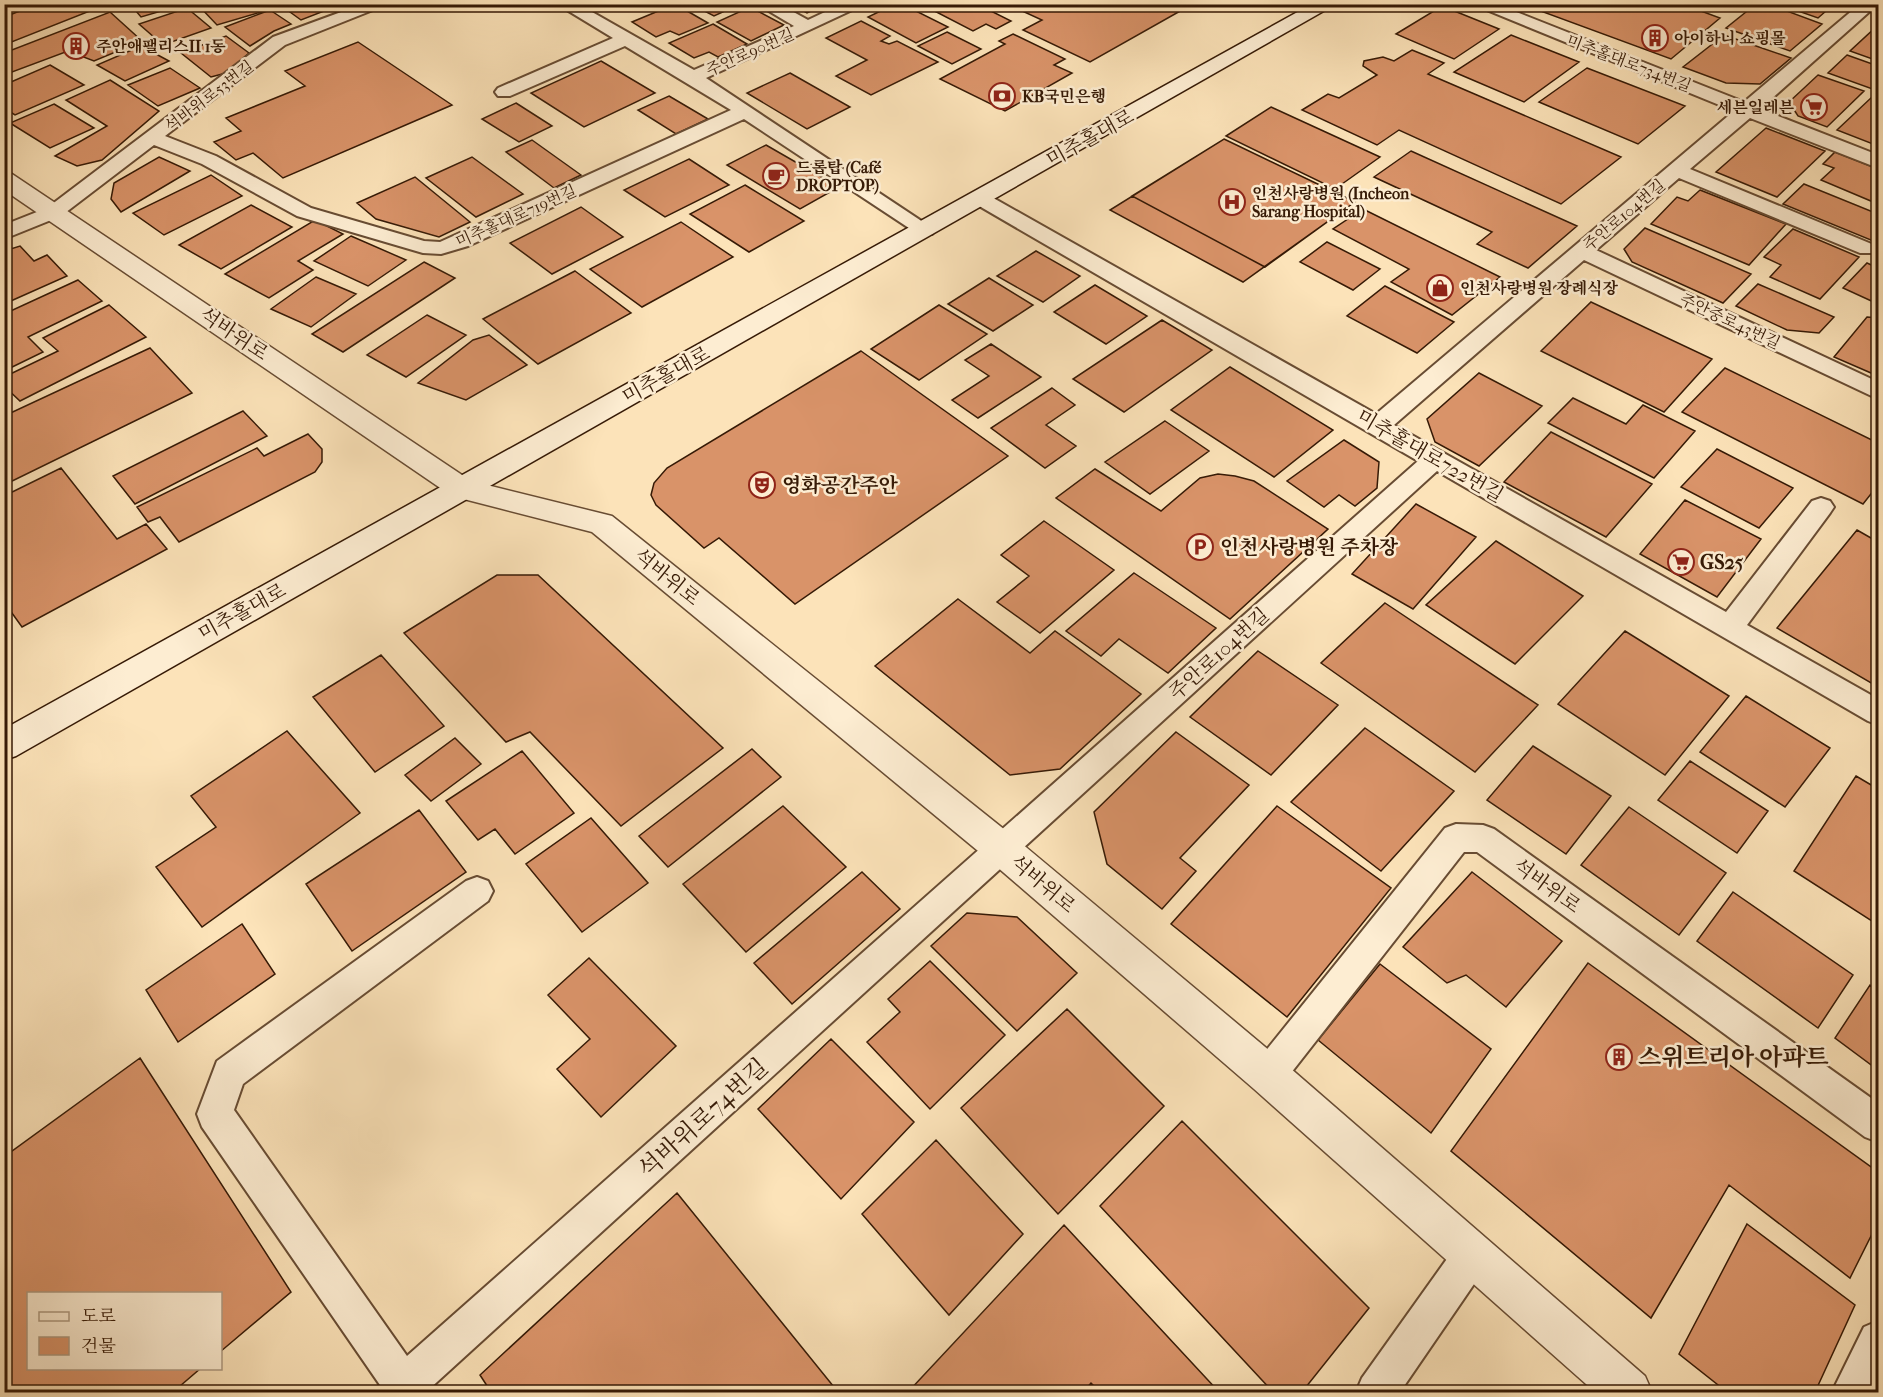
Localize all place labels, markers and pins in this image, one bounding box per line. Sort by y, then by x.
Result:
building icon: 아이하니 쇼핑몰 [1640,23,1670,53]
place label: 아이하니 쇼핑몰 [1674,29,1786,48]
building icon: 주안애팰리스II 1동 [61,31,91,61]
place label: 주안애팰리스II 1동 [96,37,226,56]
bank icon: KB국민은행 [987,81,1017,111]
place label: KB국민은행 [1022,87,1106,106]
supermarket icon: 세븐일레븐 [1799,92,1829,122]
place label: 세븐일레븐 [1717,98,1795,117]
place label: 드롭탑 (Café DROPTOP) [796,158,881,195]
cafe icon: 드롭탑 (Café DROPTOP) [761,161,791,191]
place label: 인천사랑병원 (Incheon Sarang Hospital) [1252,184,1410,222]
hospital icon: 인천사랑병원 (Incheon Sarang Hospital) [1217,187,1247,217]
shop icon: 인천사랑병원 장례식장 [1425,273,1455,303]
place label: 인천사랑병원 장례식장 [1460,279,1619,298]
theatre icon: 영화공간주안 [747,470,777,500]
place label: 영화공간주안 [782,474,899,497]
parking icon: 인천사랑병원 주차장 [1185,532,1215,562]
place label: 인천사랑병원 주차장 [1220,536,1399,559]
supermarket icon: GS25 [1666,547,1696,577]
place label: GS25 [1700,551,1744,574]
building icon: 스위트리아 아파트 [1604,1042,1634,1072]
place label: 스위트리아 아파트 [1638,1043,1829,1071]

